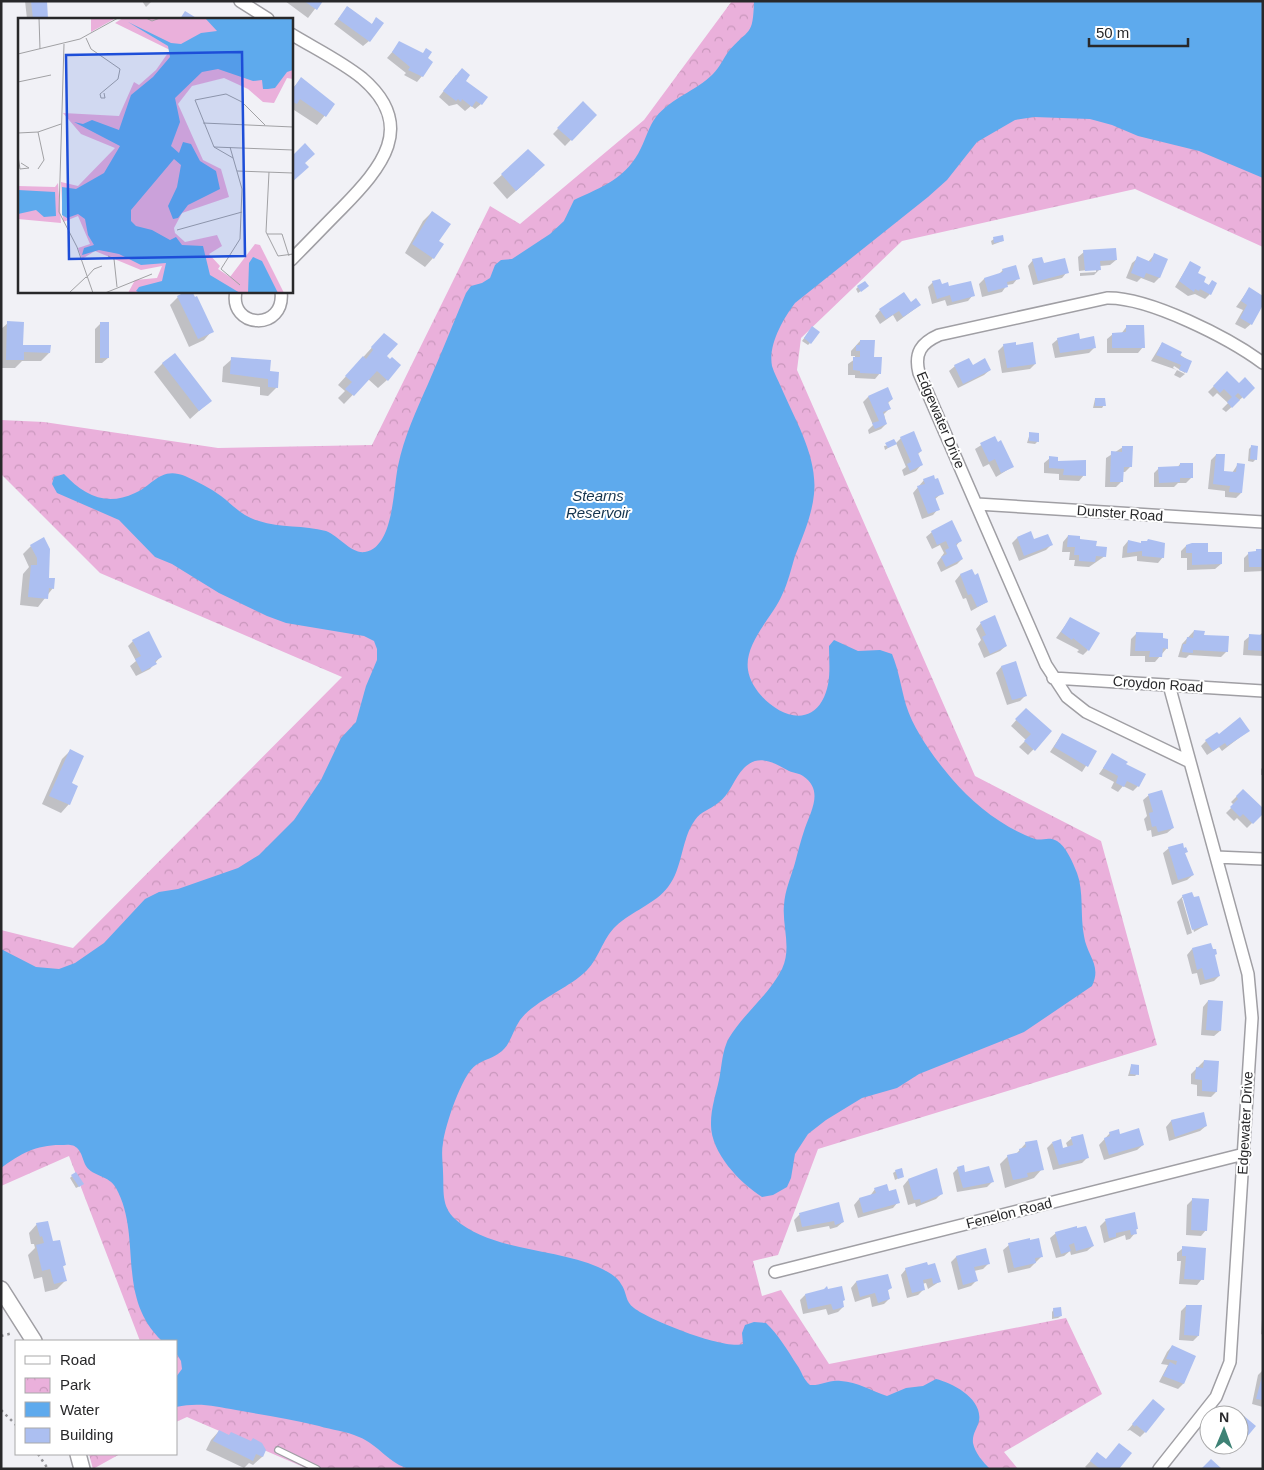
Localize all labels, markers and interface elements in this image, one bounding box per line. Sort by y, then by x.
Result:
scale bar [1089,15,1188,47]
inset map [18,18,292,292]
text: 50 m [1096,24,1129,41]
street label: Edgewater Drive [913,369,969,471]
water label: Stearns Reservoir [566,487,631,521]
street label: Dunster Road [1076,502,1164,524]
street label: Croydon Road [1112,673,1204,695]
street label: Edgewater Drive [1234,1071,1256,1175]
street label: Fenelon Road [964,1195,1054,1231]
legend [15,1340,178,1455]
text: Road [60,1351,96,1368]
text: Park [60,1376,91,1393]
text: Water [60,1401,99,1418]
north arrow [1199,1405,1249,1455]
text: N [1219,1409,1229,1425]
text: Building [60,1426,113,1443]

